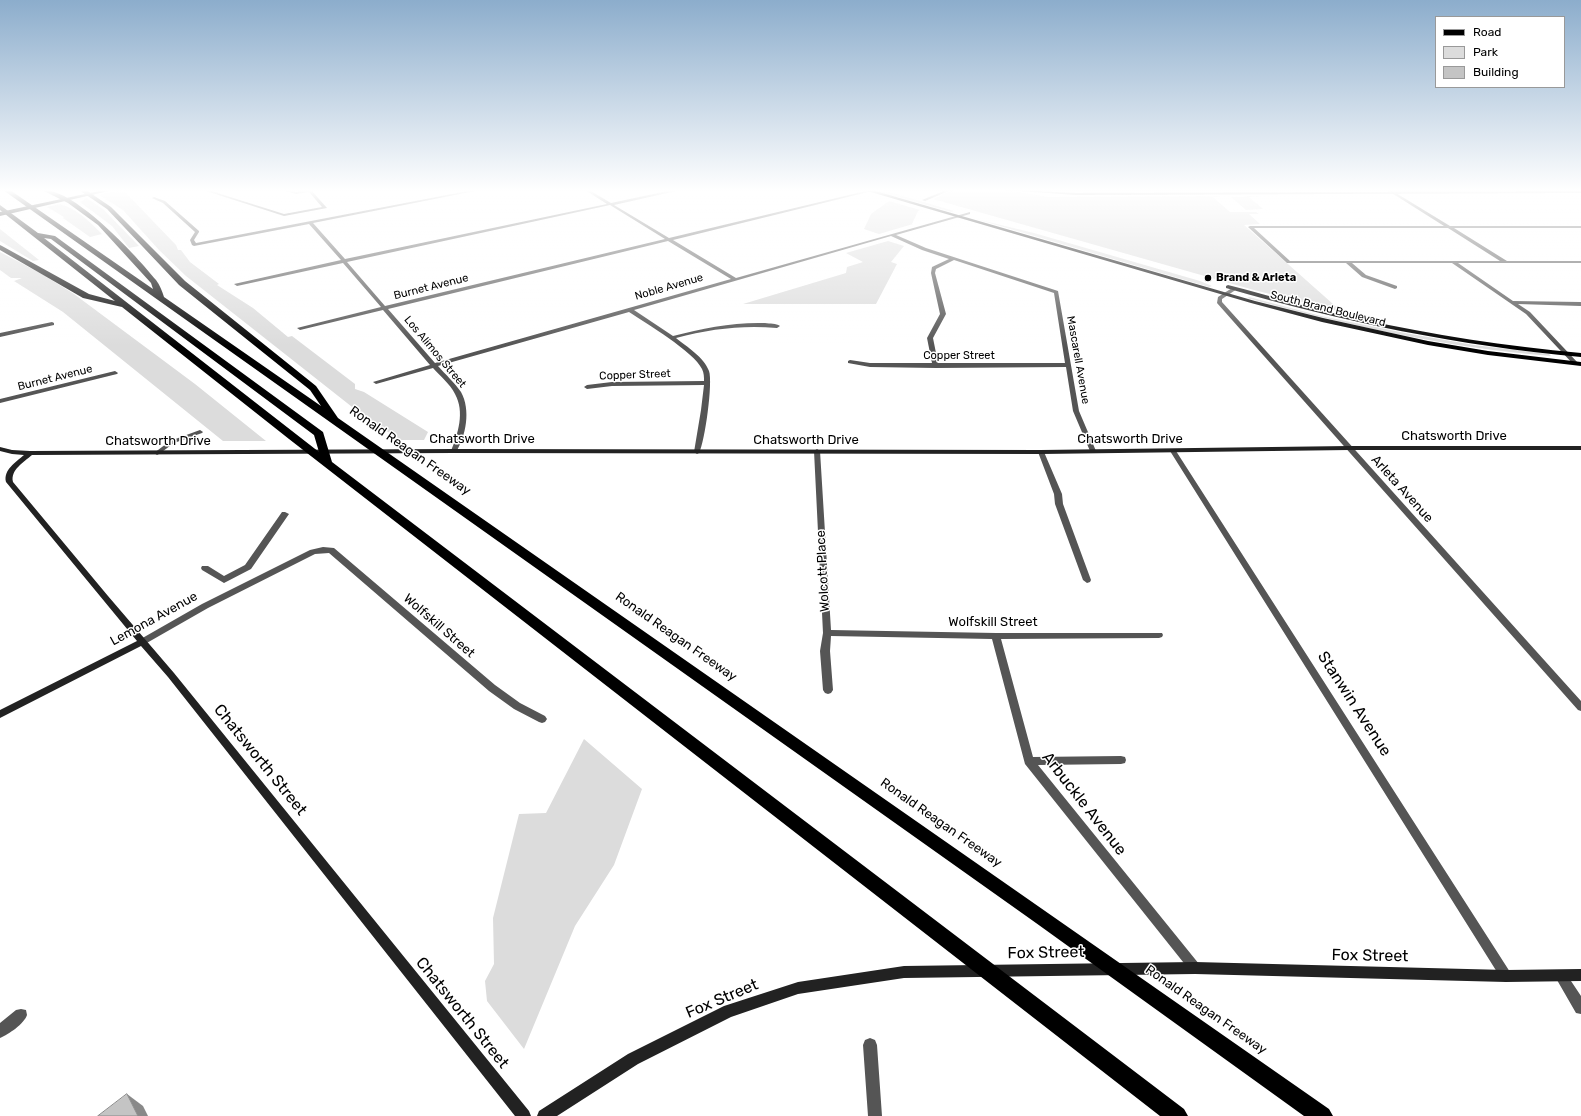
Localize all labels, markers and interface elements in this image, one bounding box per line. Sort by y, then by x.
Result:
legend [1435,16,1565,88]
text: Road [1473,25,1501,39]
text: Park [1473,45,1498,59]
text: Building [1473,65,1519,79]
street label: Burnet Avenue [392,271,470,303]
street label: Noble Avenue [633,271,705,303]
place label: Brand & Arleta [1216,271,1296,285]
marker: Brand & Arleta [1203,273,1213,283]
street label: South Brand Boulevard [1269,288,1387,330]
street label: Los Alimos Street [401,313,469,391]
street label: Mascarell Avenue [1064,315,1092,405]
street label: Copper Street [923,349,995,363]
street label: Burnet Avenue [16,362,94,394]
street label: Copper Street [599,367,671,383]
street label: Ronald Reagan Freeway [346,403,474,499]
street label: Chatsworth Drive [1401,428,1507,444]
street label: Chatsworth Drive [429,431,535,447]
street label: Chatsworth Drive [1077,431,1183,447]
street label: Chatsworth Drive [753,432,859,448]
street label: Chatsworth Drive [105,433,211,449]
street label: Arleta Avenue [1368,452,1436,526]
street label: Wolcott Place [813,530,833,612]
street label: Lemona Avenue [108,589,200,649]
street label: Ronald Reagan Freeway [612,589,740,685]
street label: Wolfskill Street [400,591,478,661]
street label: Wolfskill Street [948,614,1038,630]
street label: Stanwin Avenue [1313,648,1395,760]
street label: Chatsworth Street [209,701,311,819]
street label: Arbuckle Avenue [1038,749,1130,859]
street label: Ronald Reagan Freeway [877,775,1005,871]
street label: Fox Street [1007,943,1085,963]
street label: Fox Street [1331,946,1409,966]
street label: Chatsworth Street [411,954,513,1072]
street label: Ronald Reagan Freeway [1142,962,1270,1058]
street label: Fox Street [683,975,761,1023]

